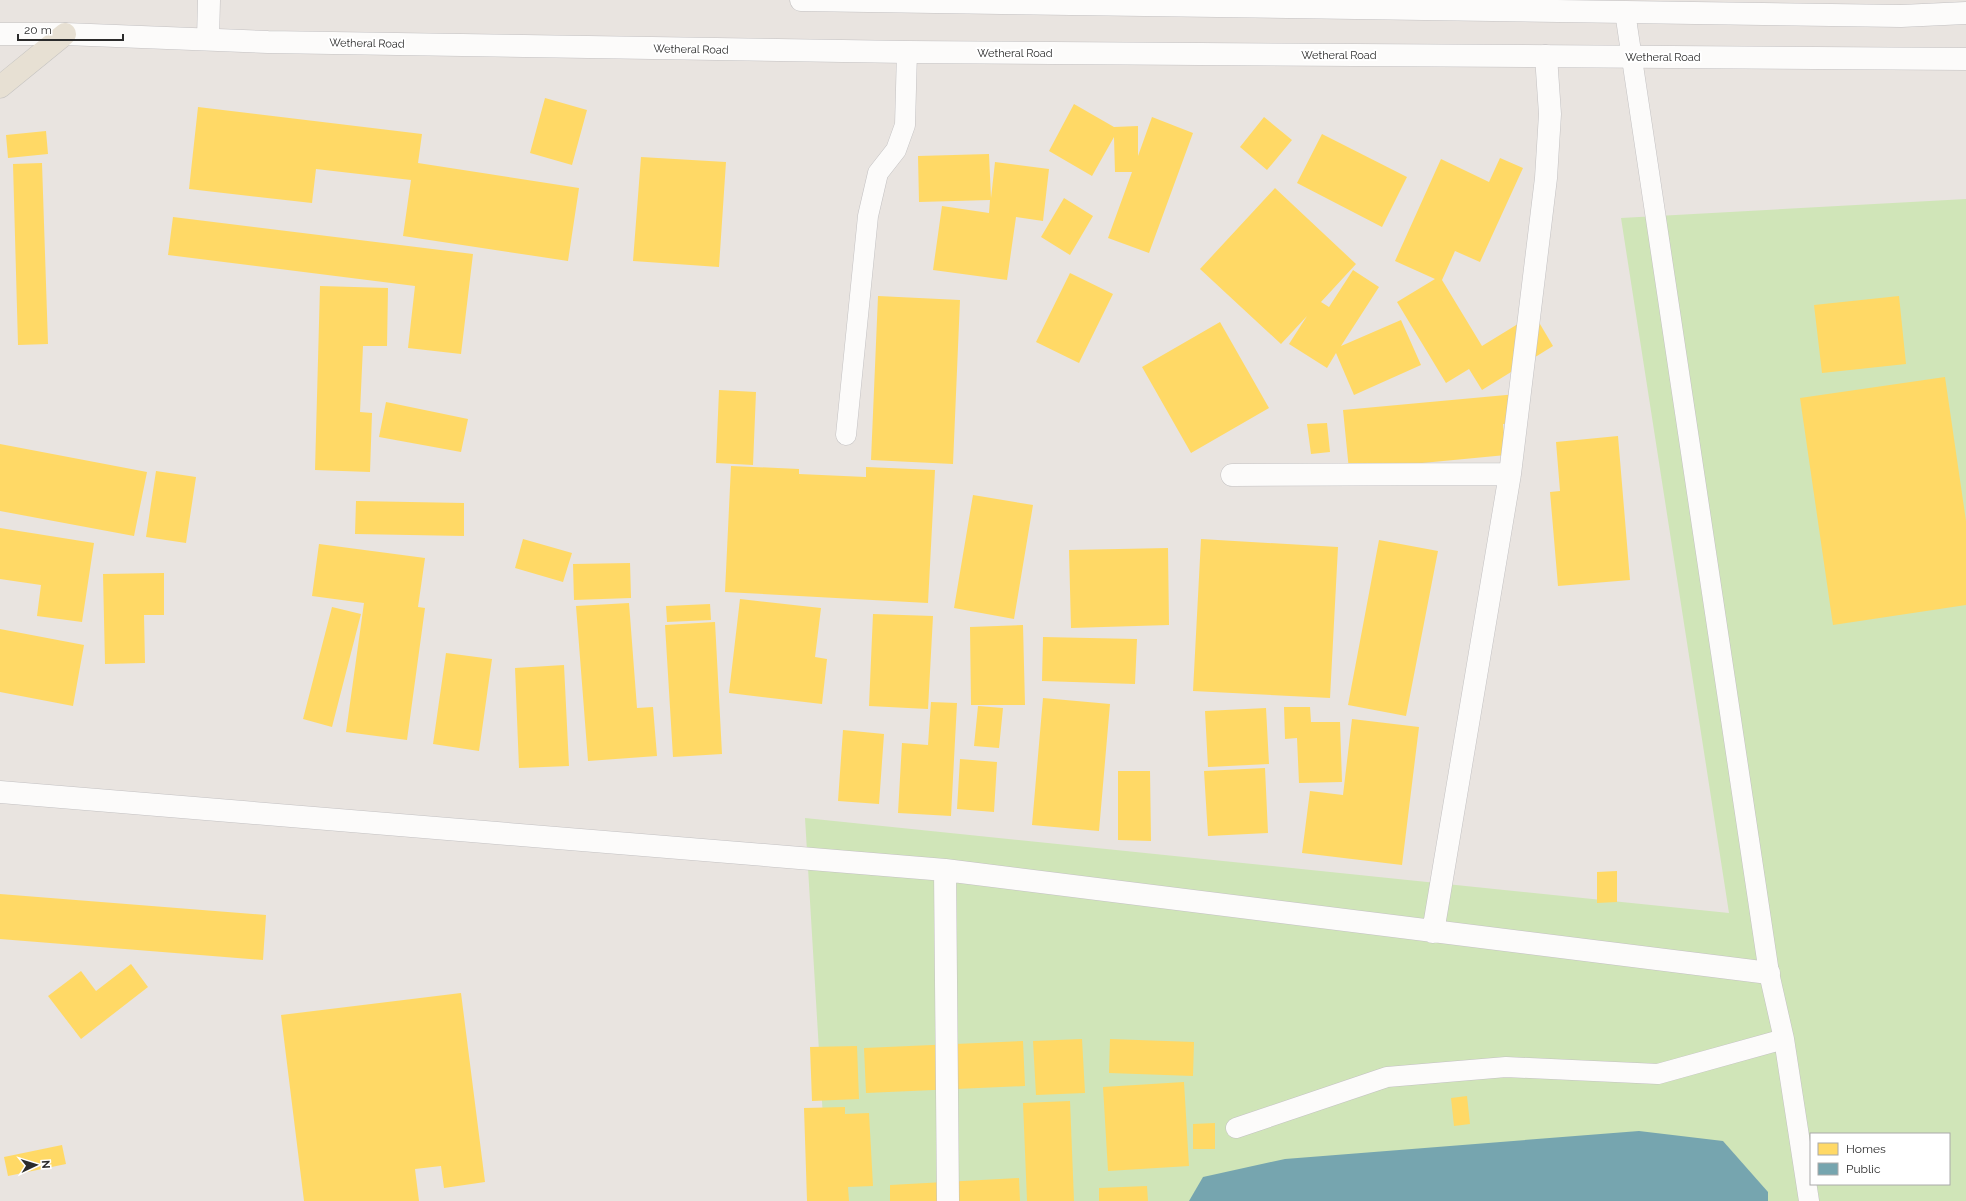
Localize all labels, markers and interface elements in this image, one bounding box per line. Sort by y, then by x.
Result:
scale bar [18,16,123,42]
text: 20 m [24,23,52,37]
street label: Wetheral Road [329,36,405,51]
street label: Wetheral Road [653,42,729,57]
street label: Wetheral Road [977,47,1053,60]
street label: Wetheral Road [1301,49,1377,62]
street label: Wetheral Road [1625,51,1701,64]
legend [1810,1133,1950,1185]
text: Homes [1846,1142,1886,1156]
north arrow [16,1145,56,1185]
text: N [39,1160,52,1169]
text: Public [1846,1162,1881,1176]

